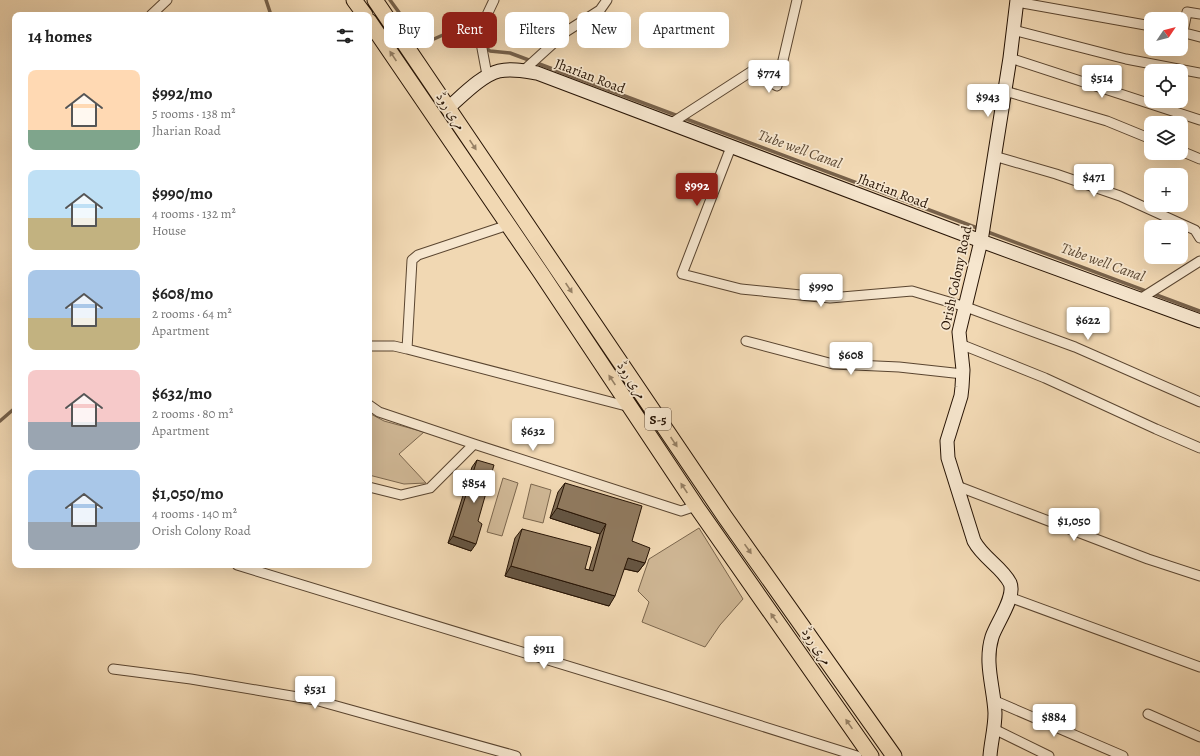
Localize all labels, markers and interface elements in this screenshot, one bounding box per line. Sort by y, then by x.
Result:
chip: Buy [384,12,434,48]
chip: Rent [442,12,497,48]
chip: Filters [505,12,569,48]
chip: New [577,12,631,48]
chip: Apartment [639,12,729,48]
north arrow [1144,12,1188,56]
map controls [1144,12,1188,264]
text: 14 homes [28,25,92,48]
icon: filters [334,25,356,47]
one-way arrow [389,51,397,62]
street label: Jharian Road [552,54,628,98]
pin: $774 [745,60,793,94]
text: $774 [757,64,781,81]
button: locate [1144,64,1188,108]
pin: $514 [1078,65,1126,99]
text: $514 [1091,69,1113,86]
text: $992/mo [152,82,213,105]
pin: $943 [964,84,1012,118]
icon: home [60,86,108,134]
street label: مری روڈ [431,88,471,134]
text: $943 [976,88,1000,105]
text: 5 rooms · 138 m² [152,105,236,122]
button: layers [1144,116,1188,160]
text: Jharian Road [152,122,221,139]
water label: Tube well Canal [755,125,845,174]
one-way arrow [469,140,477,150]
pin: $471 [1070,164,1118,198]
text: $471 [1083,168,1105,185]
button: + [1144,168,1188,212]
street label: Jharian Road [855,169,931,213]
pin: $992 [673,173,721,207]
text: $992 [685,177,709,194]
text: $990/mo [152,182,213,205]
icon: home [60,186,108,234]
text: 4 rooms · 132 m² [152,205,236,222]
button: − [1144,220,1188,264]
text: House [152,222,186,239]
street label: Orish Colony Road [936,224,976,332]
water label: Tube well Canal [1058,238,1148,287]
pin: $990 [797,274,845,308]
text: $990 [809,278,833,295]
text: $608/mo [152,282,213,305]
one-way arrow [566,282,573,293]
icon: home [60,286,108,334]
text: 2 rooms · 64 m² [152,305,232,322]
pin: $622 [1064,307,1112,341]
text: $622 [1076,311,1100,328]
text: Apartment [152,322,210,339]
pin: $608 [827,342,875,376]
text: $608 [839,346,863,363]
street label: مری روڈ [612,357,652,403]
one-way arrow [608,375,616,385]
text: $632/mo [152,382,212,405]
icon: home [60,386,108,434]
text: 2 rooms · 80 m² [152,405,233,422]
road number: S-5 [645,408,671,430]
pin: $632 [509,418,557,452]
text: Apartment [152,422,210,439]
text: $632 [521,422,545,439]
one-way arrow [670,436,678,447]
pin: $854 [450,470,498,504]
text: $854 [462,474,486,491]
text: $1,050/mo [152,482,224,505]
one-way arrow [680,483,688,493]
icon: home [60,486,108,534]
text: 4 rooms · 140 m² [152,505,237,522]
pin: $1,050 [1041,508,1107,542]
text: $1,050 [1058,512,1090,529]
text: Orish Colony Road [152,522,251,539]
one-way arrow [744,543,752,554]
one-way arrow [770,612,778,623]
street label: مری روڈ [797,623,837,669]
pin: $911 [520,636,568,670]
text: $911 [533,640,555,657]
pin: $531 [291,676,339,710]
text: $531 [304,680,326,697]
pin: $884 [1030,704,1078,738]
text: $884 [1042,708,1066,725]
one-way arrow [845,719,853,730]

